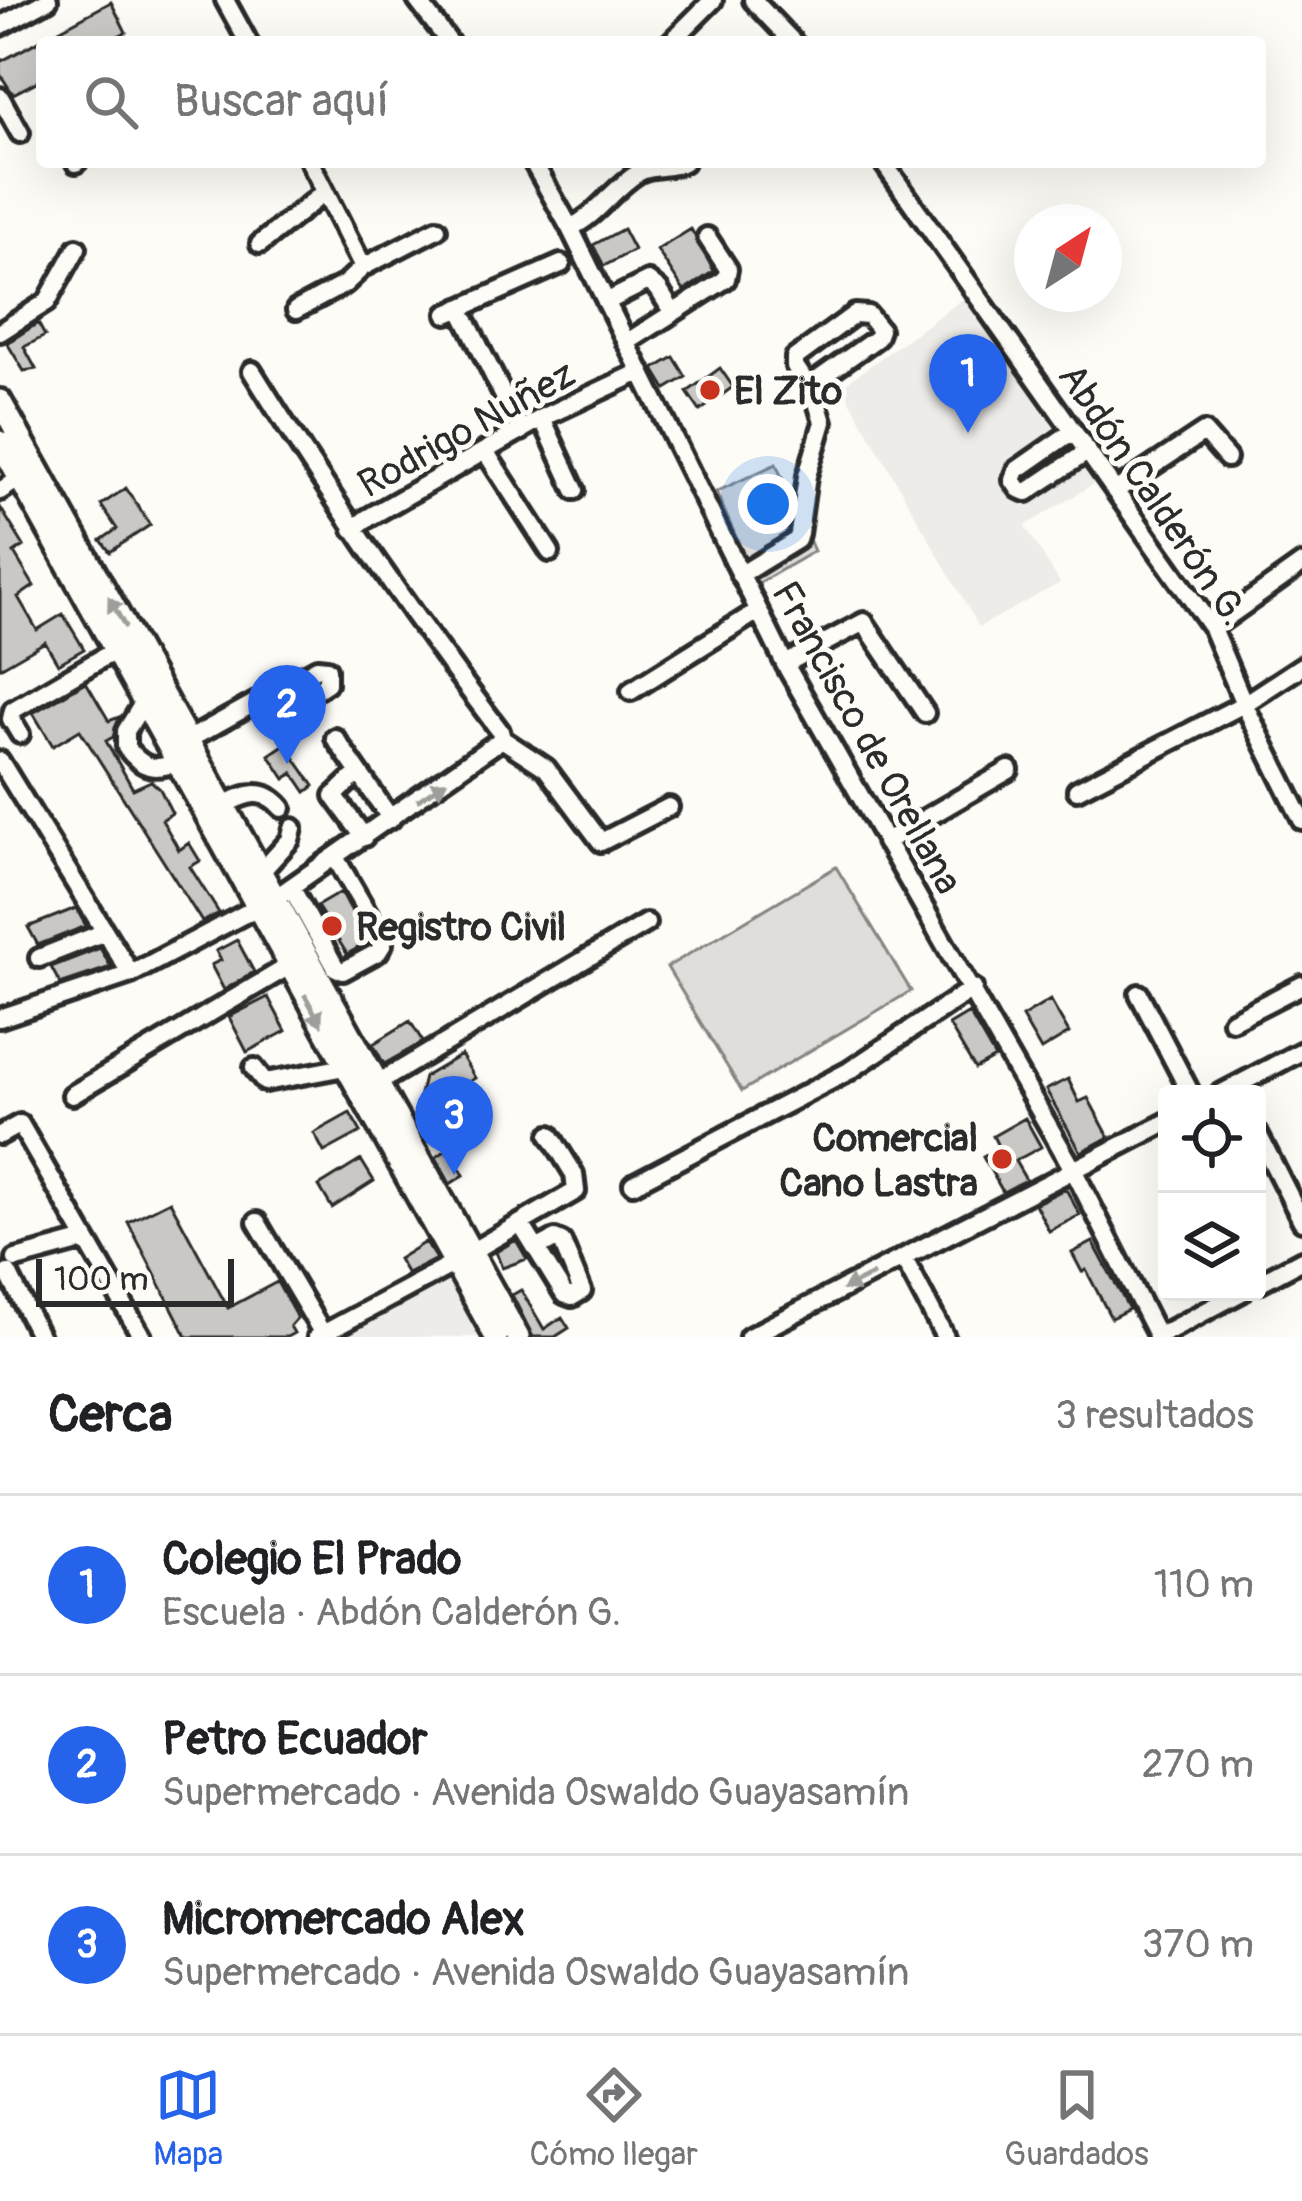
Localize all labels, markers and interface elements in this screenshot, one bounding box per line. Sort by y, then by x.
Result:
search box [36,36,1266,168]
icon: search [78,69,144,135]
text: Buscar aquí [174,74,389,130]
north arrow [1014,204,1122,312]
pin: 1 [929,334,1007,433]
street label: Rodrigo Nuñez [350,350,584,509]
street label: Abdón Calderón G. [1047,354,1259,635]
place label: El Zito [734,367,842,416]
marker: El Zito [697,377,723,403]
your location [738,474,798,534]
street label: Francisco de Orellana [760,573,973,903]
one-way arrow [107,595,128,629]
pin: 2 [248,665,326,764]
one-way arrow [415,780,448,803]
place label: Registro Civil [356,903,566,952]
marker: Registro Civil [319,913,345,939]
one-way arrow [302,992,323,1027]
pin: 3 [415,1076,493,1175]
map controls [1158,1085,1266,1301]
button: locate [1158,1085,1266,1193]
place label: Comercial Cano Lastra [779,1114,978,1208]
marker: Comercial Cano Lastra [989,1146,1015,1172]
button: layers [1158,1193,1266,1301]
scale bar [36,1253,234,1306]
text: 100 m [54,1259,148,1300]
one-way arrow [841,1271,875,1291]
text: Cerca [48,1383,172,1447]
text: 3 resultados [1055,1391,1254,1440]
text: Colegio El Prado [162,1532,462,1588]
text: 1 [79,1560,95,1609]
text: 110 m [1154,1560,1254,1609]
text: Escuela · Abdón Calderón G. [162,1588,621,1637]
text: Petro Ecuador [162,1712,427,1768]
text: 2 [76,1740,98,1789]
text: 270 m [1142,1740,1254,1789]
text: Supermercado · Avenida Oswaldo Guayasamín [162,1768,909,1817]
text: Micromercado Alex [162,1892,525,1948]
text: 3 [76,1920,98,1969]
text: 370 m [1142,1920,1254,1969]
text: Supermercado · Avenida Oswaldo Guayasamín [162,1948,909,1997]
tab: Mapa [153,2062,223,2175]
tab: Cómo llegar [530,2062,698,2175]
tab: Guardados [1004,2062,1149,2175]

